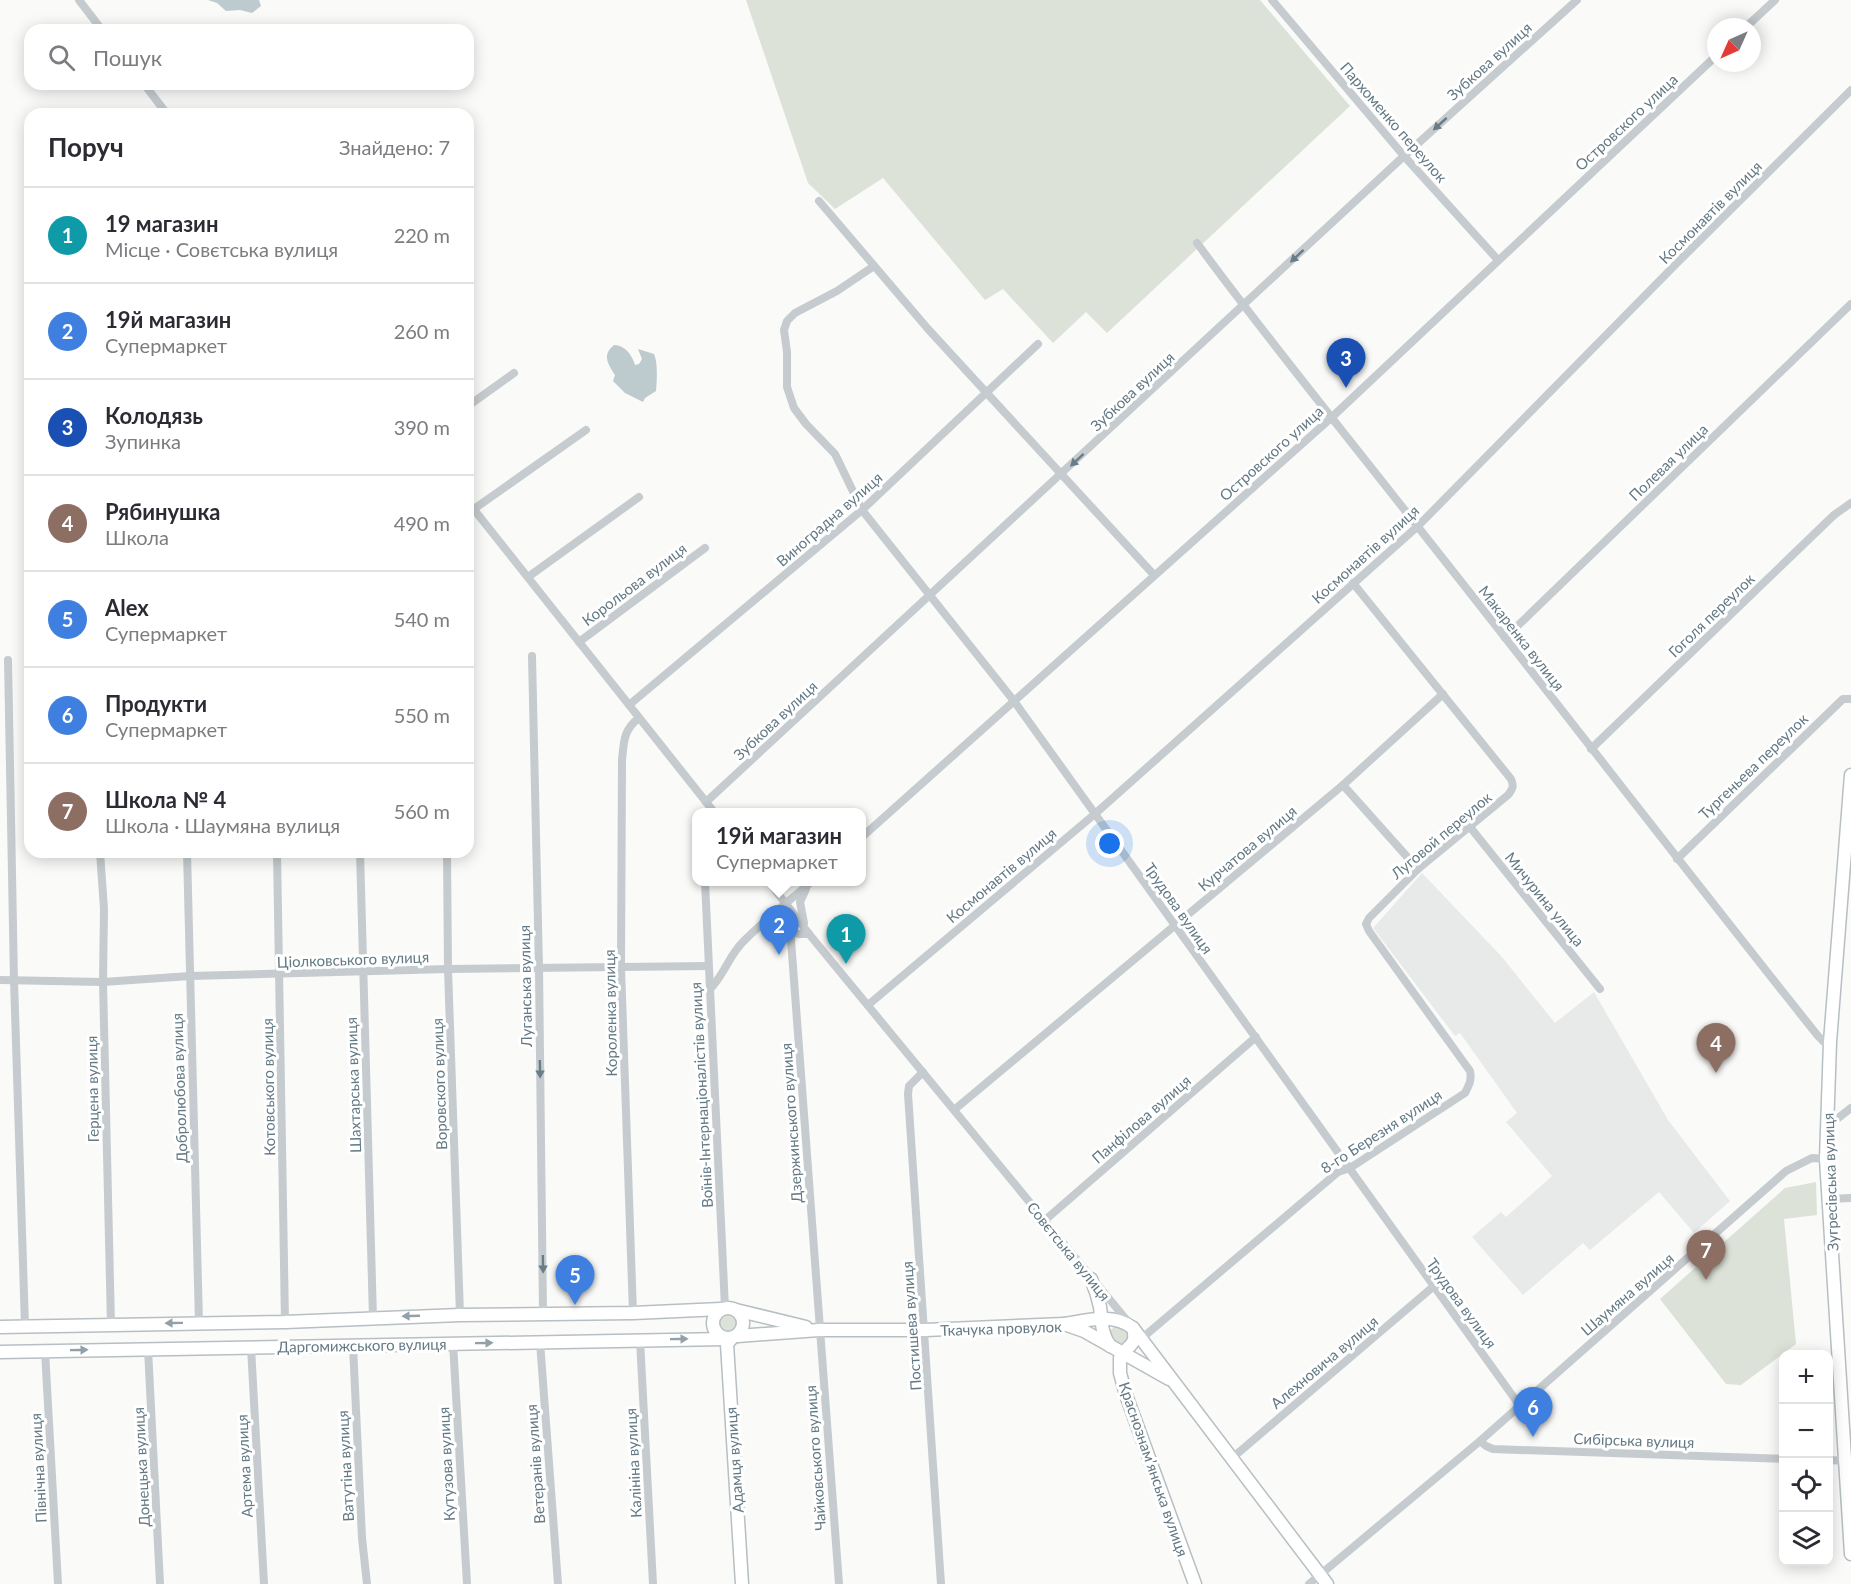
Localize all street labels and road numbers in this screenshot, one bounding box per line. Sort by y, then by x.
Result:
street label: Зубкова вулиця [1443,18,1535,104]
street label: Пархоменко переулок [1337,58,1451,186]
street label: Островского улица [1571,70,1681,174]
street label: Космонавтів вулиця [1655,157,1765,267]
street label: Зубкова вулиця [1086,348,1178,434]
street label: Островского улица [1215,402,1327,504]
street label: Полевая улица [1625,420,1711,504]
street label: Виноградна вулиця [772,468,886,570]
street label: Космонавтів вулиця [1308,501,1422,607]
street label: Корольова вулиця [578,539,690,629]
street label: Гоголя переулок [1664,569,1758,661]
street label: Макаренка вулиця [1475,582,1569,694]
street label: Зубкова вулиця [729,677,821,763]
street label: Тургеньева переулок [1695,709,1811,823]
street label: Луговой переулок [1386,788,1495,883]
street label: Курчатова вулиця [1194,802,1300,894]
street label: Космонавтів вулиця [942,824,1060,926]
street label: Мичурина улица [1502,848,1588,950]
street label: Трудова вулиця [1141,859,1217,957]
street label: Луганська вулиця [515,925,535,1048]
street label: Ціолковського вулиця [277,947,429,971]
street label: Короленка вулиця [600,949,620,1077]
street label: Воїнів-Інтернаціоналістів вулиця [686,982,716,1208]
street label: Добролюбова вулиця [167,1013,191,1163]
street label: Шахтарська вулиця [342,1017,364,1153]
street label: Котовського вулиця [258,1018,278,1156]
street label: Воровского вулиця [428,1018,450,1150]
street label: Герцена вулиця [82,1036,102,1142]
street label: Дзержинського вулиця [776,1043,806,1203]
street label: Панфілова вулиця [1088,1071,1194,1167]
street label: 8-го Березня вулиця [1317,1085,1445,1177]
street label: Зугресівська вулиця [1819,1112,1841,1252]
street label: Совєтська вулиця [1024,1198,1114,1304]
street label: Шаумяна вулиця [1577,1249,1677,1339]
street label: Трудова вулиця [1423,1254,1501,1352]
street label: Постишева вулиця [897,1261,925,1391]
street label: Алехновича вулиця [1267,1312,1381,1412]
street label: Ткачука провулок [940,1317,1062,1339]
street label: Даргомижського вулиця [277,1335,447,1355]
street label: Краснознамʼянська вулиця [1116,1379,1192,1559]
street label: Чайковського вулиця [801,1385,829,1531]
street label: Ветеранів вулиця [522,1404,548,1524]
street label: Кутузова вулиця [434,1406,458,1522]
street label: Адамця вулиця [721,1406,747,1514]
street label: Донецька вулиця [129,1407,153,1527]
street label: Калініна вулиця [621,1408,645,1518]
street label: Ватутіна вулиця [333,1410,357,1522]
street label: Північна вулиця [26,1413,50,1523]
street label: Артема вулиця [232,1414,256,1518]
street label: Сибірська вулиця [1573,1429,1695,1451]

